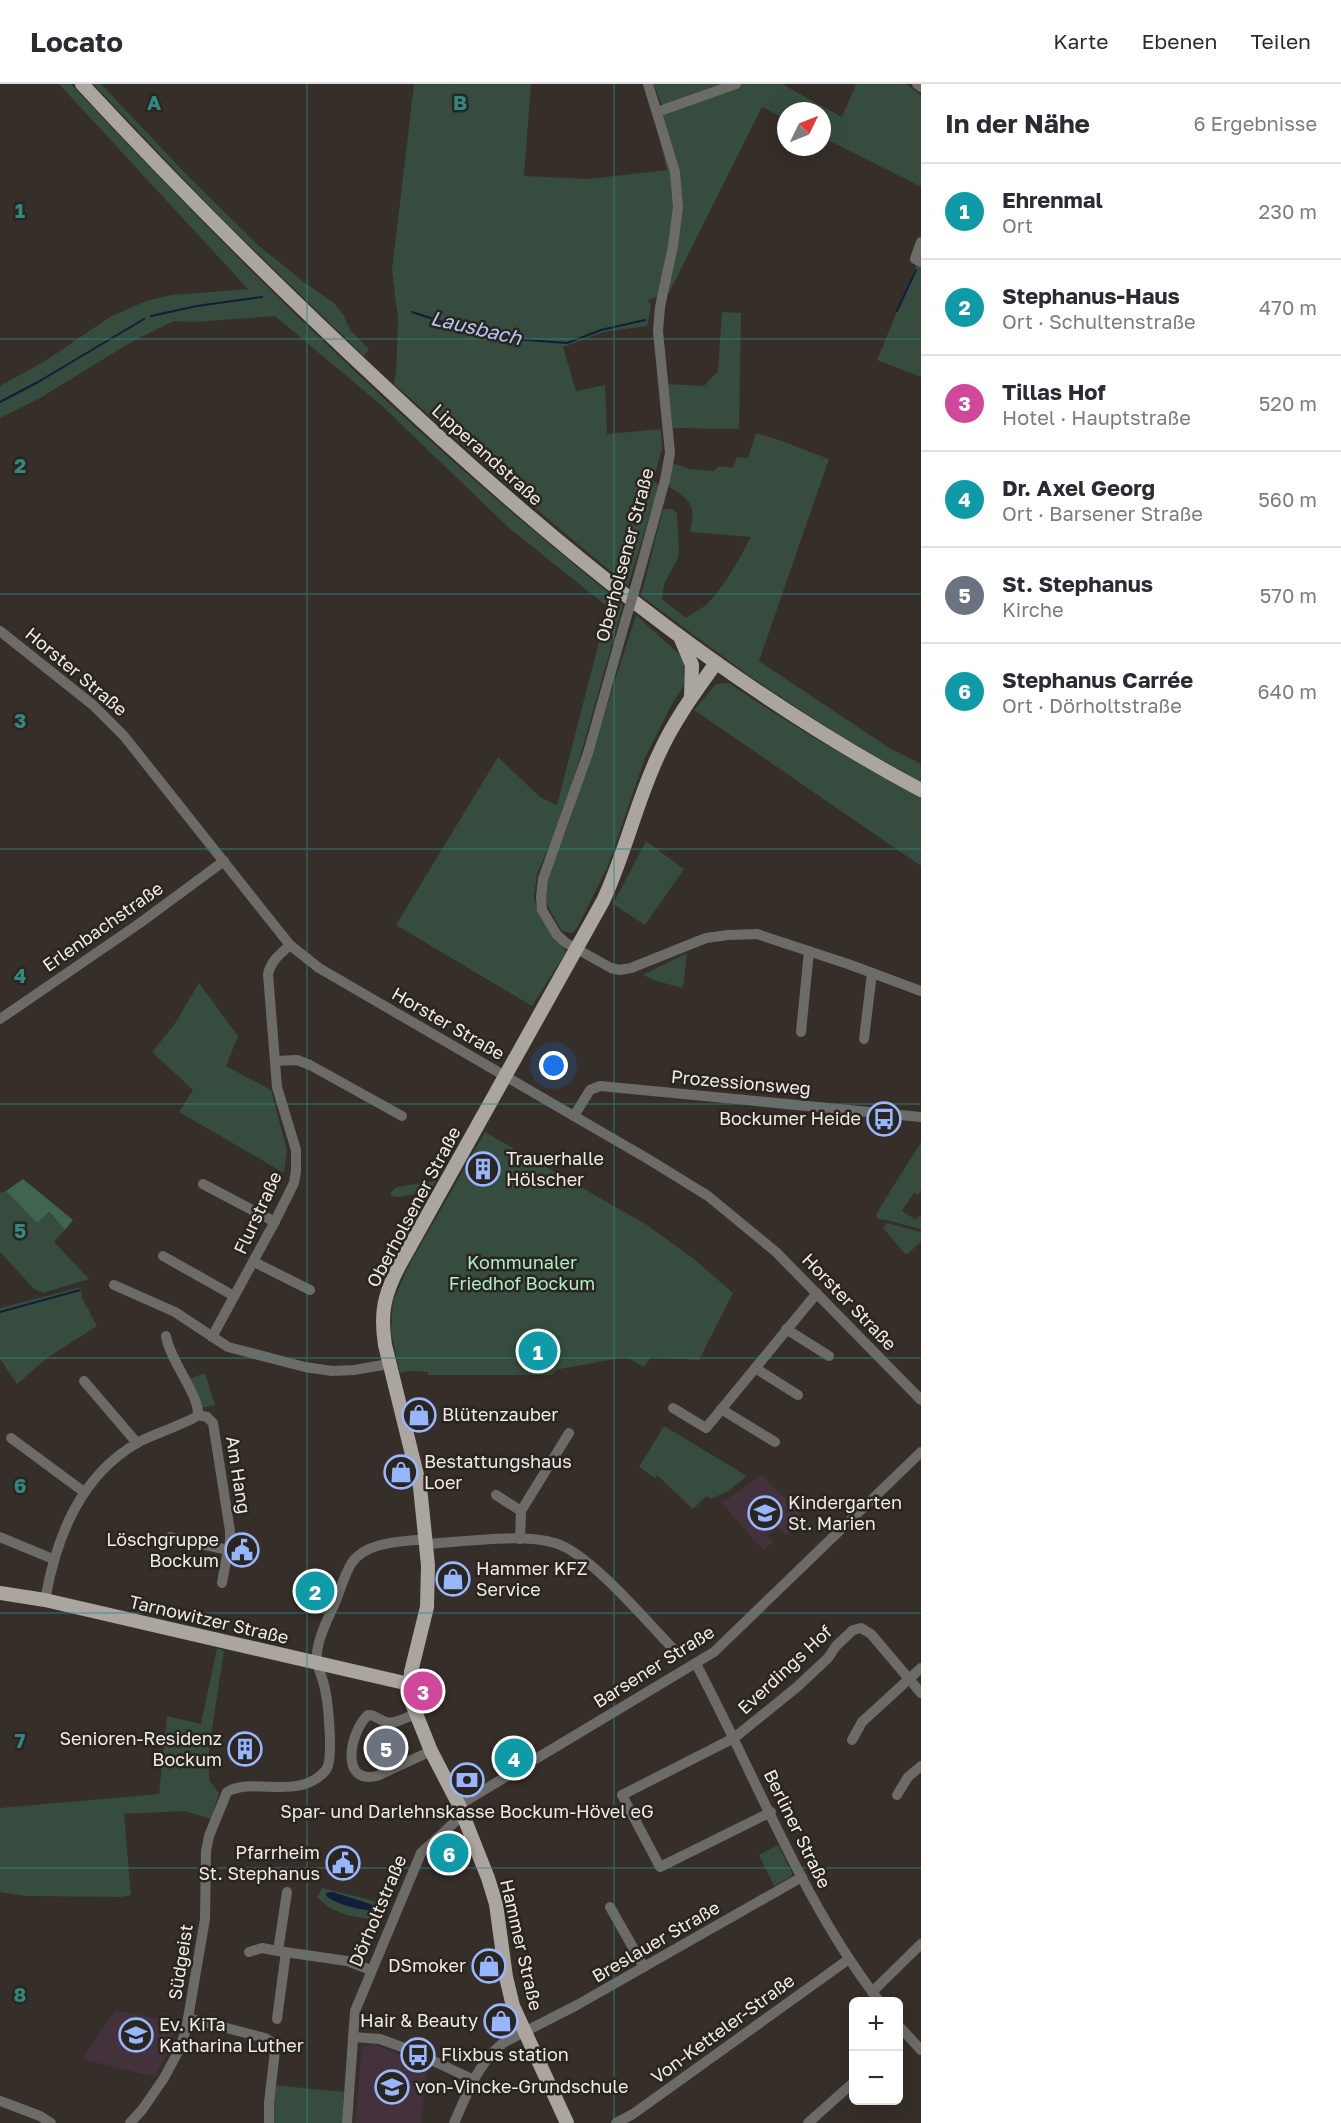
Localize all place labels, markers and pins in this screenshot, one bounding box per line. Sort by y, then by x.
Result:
bus stop icon: Bockumer Heide [866,1101,902,1137]
place label: Bockumer Heide [719,1107,861,1129]
place label: Trauerhalle Hölscher [506,1147,604,1190]
building icon: Trauerhalle Hölscher [465,1151,501,1187]
pin: 1 [518,1328,558,1374]
shop icon: Blütenzauber [401,1397,437,1433]
place label: Blütenzauber [442,1403,558,1425]
place label: Bestattungshaus Loer [424,1450,572,1493]
shop icon: Bestattungshaus Loer [383,1454,419,1490]
place label: Kindergarten St. Marien [788,1491,902,1534]
school or university icon: Kindergarten St. Marien [747,1495,783,1531]
place label: Löschgruppe Bockum [106,1528,219,1571]
public building icon: Löschgruppe Bockum [224,1532,260,1568]
place label: Hammer KFZ Service [476,1557,588,1600]
shop icon: Hammer KFZ Service [435,1561,471,1597]
pin: 2 [296,1568,334,1614]
pin: 3 [404,1668,442,1714]
pin: 5 [366,1726,406,1770]
place label: Senioren-Residenz Bockum [60,1727,222,1770]
building icon: Senioren-Residenz Bockum [227,1731,263,1767]
pin: 4 [494,1736,534,1780]
bank icon: Spar- und Darlehnskasse Bockum-Hövel eG [449,1762,485,1798]
place label: Spar- und Darlehnskasse Bockum-Hövel eG [280,1800,654,1822]
pin: 6 [430,1830,468,1876]
place label: Pfarrheim St. Stephanus [199,1841,320,1884]
public building icon: Pfarrheim St. Stephanus [325,1845,361,1881]
shop icon: DSmoker [471,1948,507,1984]
place label: DSmoker [388,1954,466,1976]
shop icon: Hair & Beauty [483,2003,519,2039]
place label: Hair & Beauty [360,2009,478,2031]
place label: Ev. KiTa Katharina Luther [159,2013,304,2056]
school or university icon: Ev. KiTa Katharina Luther [118,2017,154,2053]
bus stop icon: Flixbus station [400,2037,436,2073]
place label: Flixbus station [441,2043,569,2065]
school or university icon: von-Vincke-Grundschule [374,2069,410,2105]
place label: von-Vincke-Grundschule [415,2075,628,2097]

